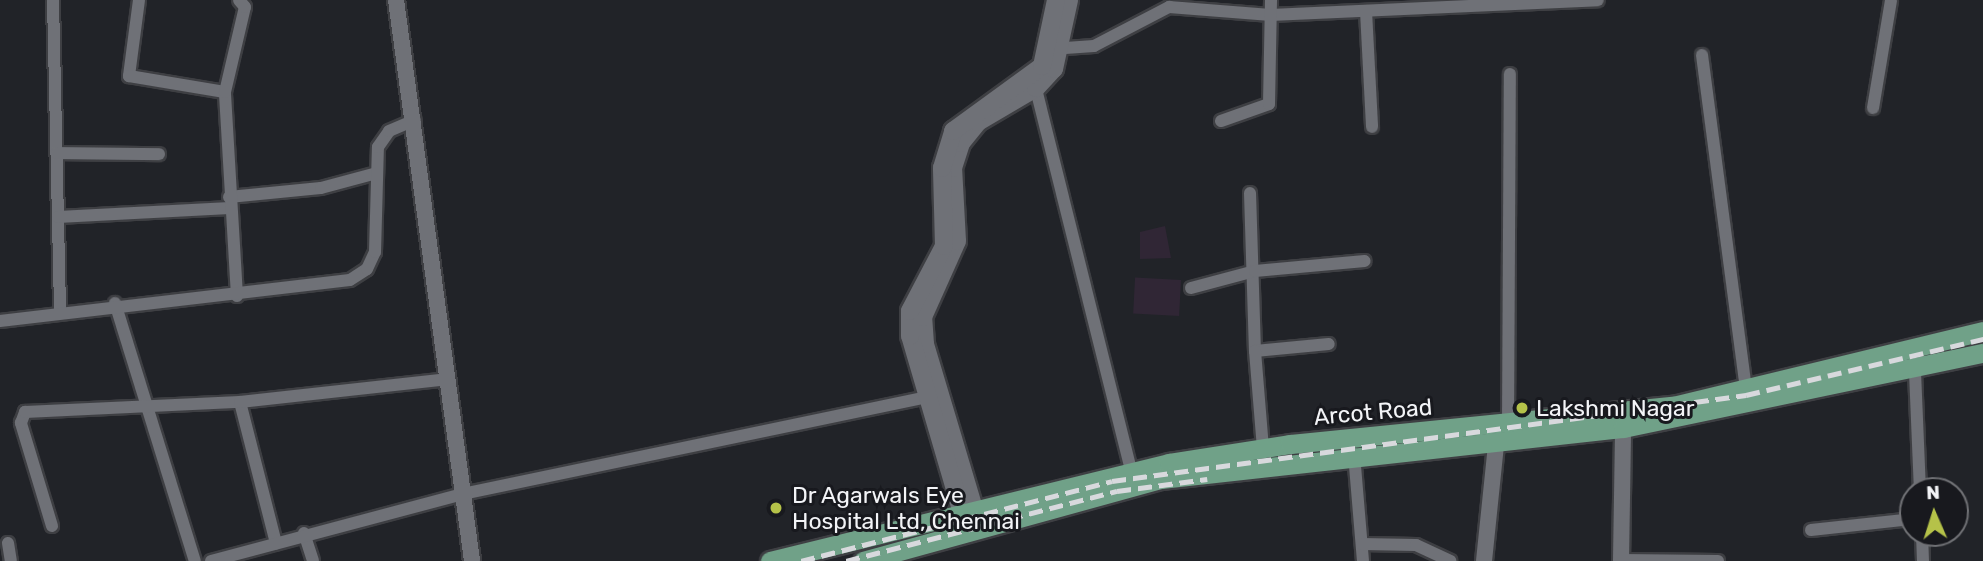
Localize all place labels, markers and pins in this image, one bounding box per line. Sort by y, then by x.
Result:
place label: Lakshmi Nagar [1536,394,1695,422]
marker: Lakshmi Nagar [1514,400,1530,416]
place label: Dr Agarwals Eye Hospital Ltd, Chennai [792,481,1020,535]
marker: Dr Agarwals Eye Hospital Ltd, Chennai [766,498,786,518]

